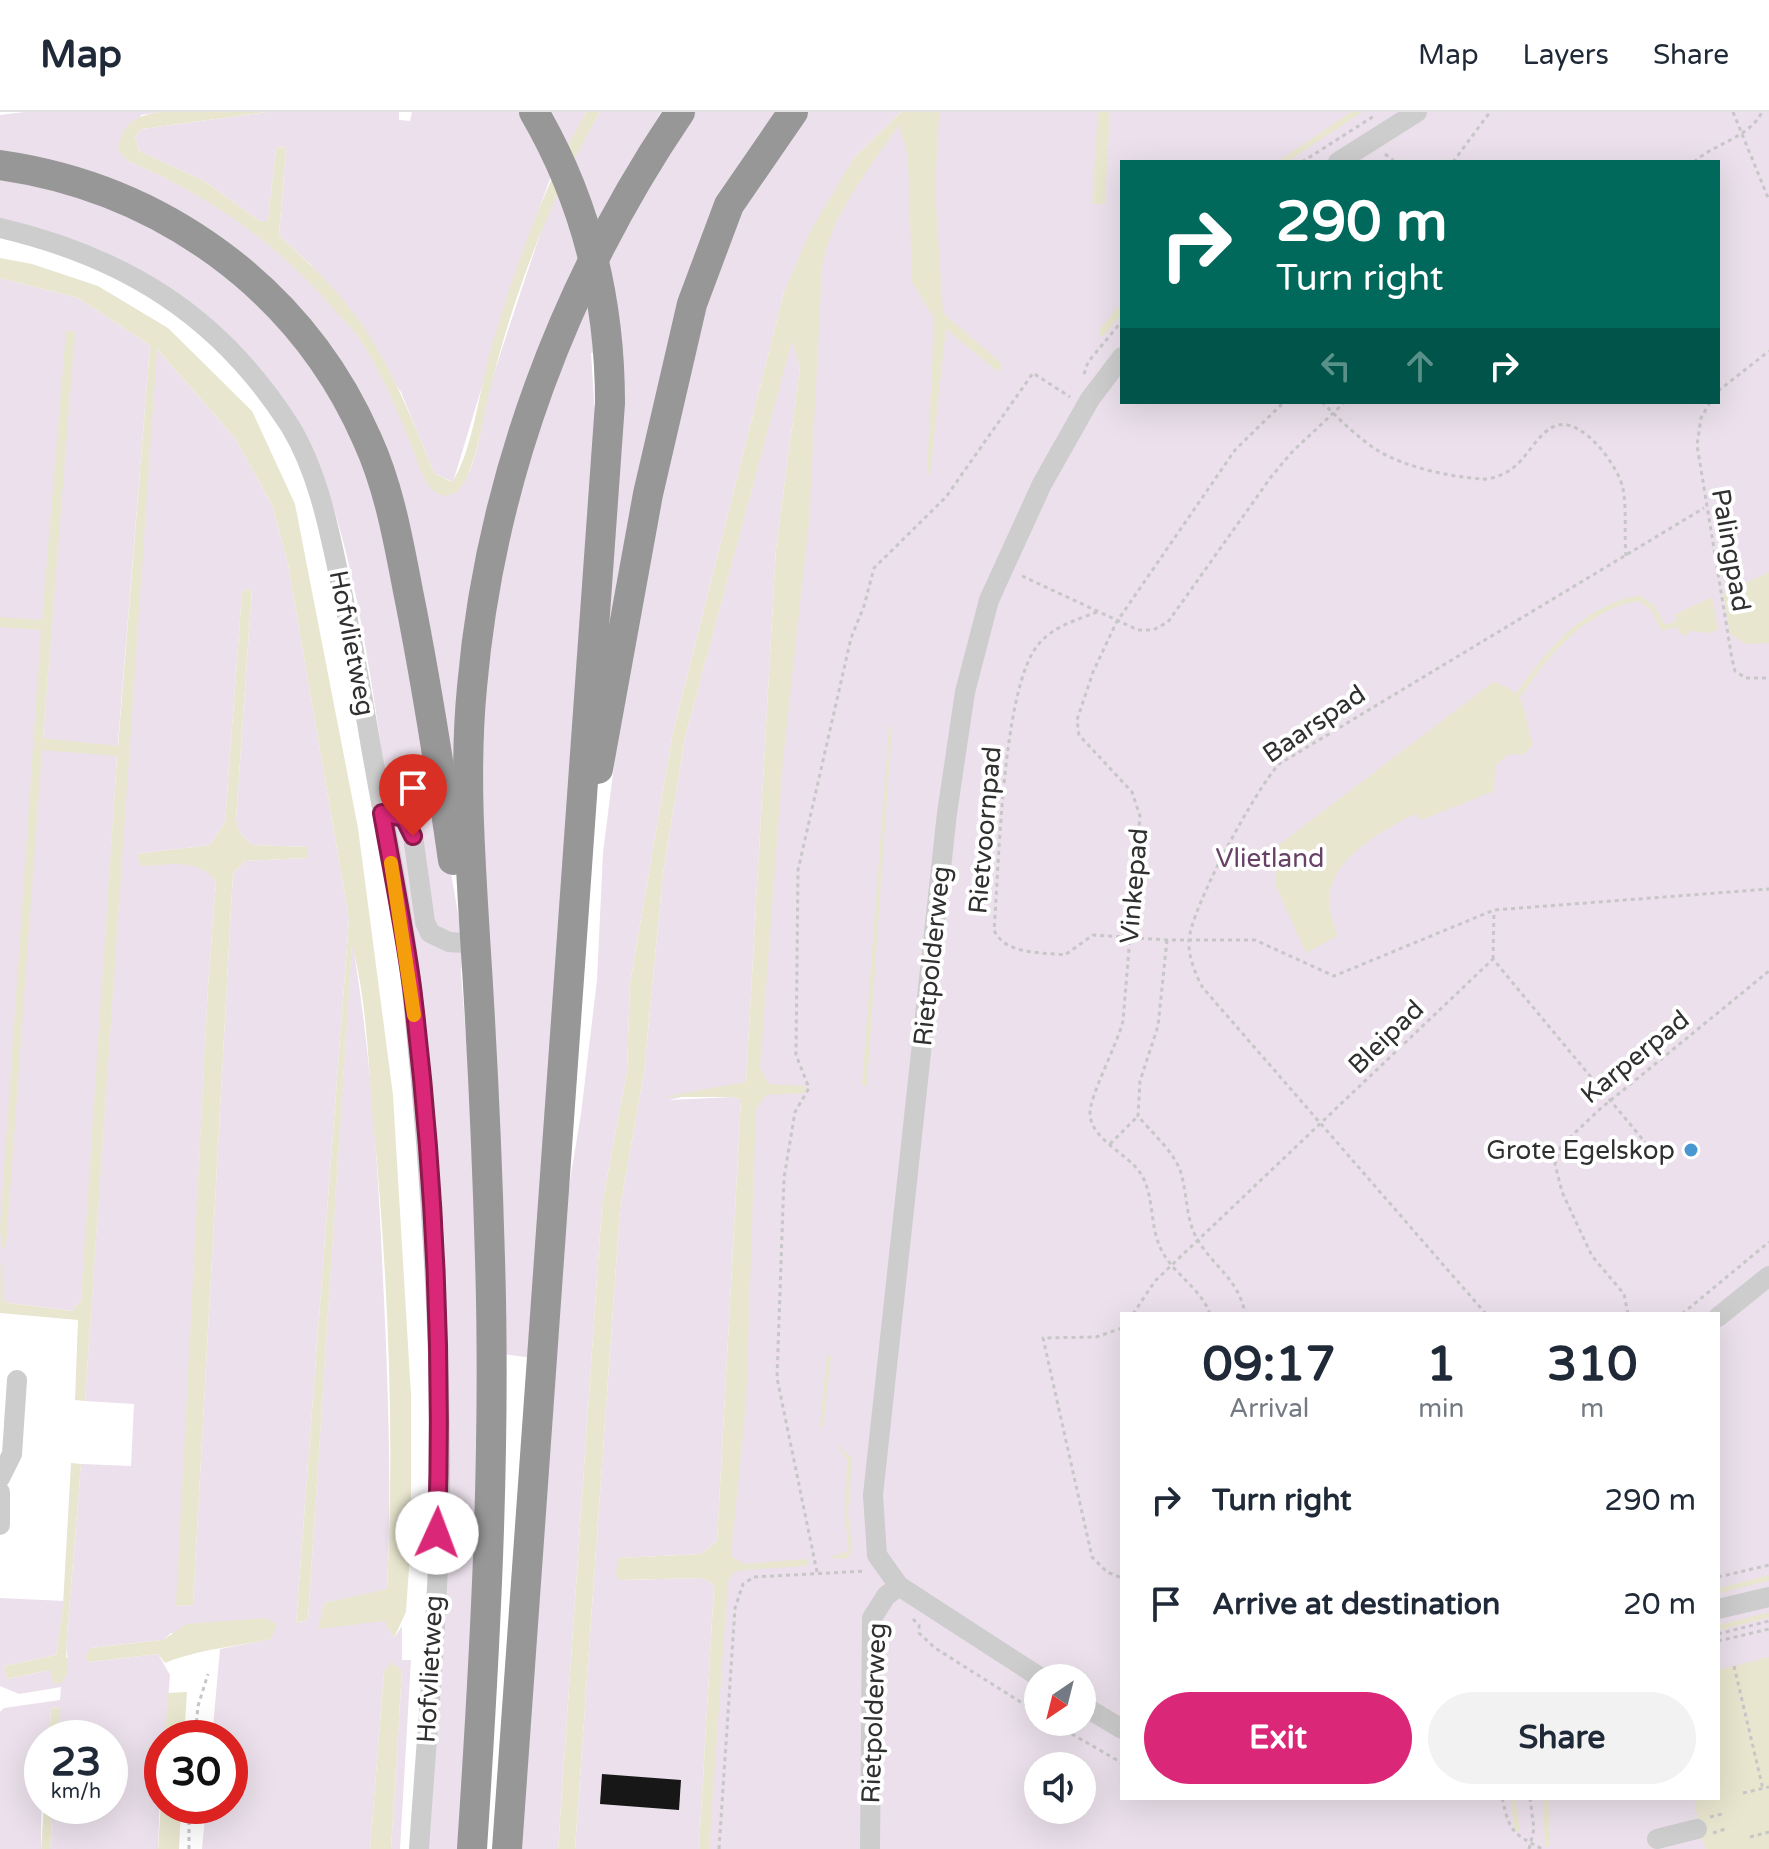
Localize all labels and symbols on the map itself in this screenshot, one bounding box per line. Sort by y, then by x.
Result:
street label: Palingpad [1705,486,1757,614]
street label: Hofvlietweg [323,568,381,718]
street label: Baarspad [1257,678,1371,770]
street label: Rietvoornpad [962,745,1008,915]
pin [379,754,447,836]
street label: Vinkepad [1113,827,1155,945]
park label: Vlietland [1216,843,1324,874]
street label: Rietpolderweg [907,864,957,1048]
street label: Bleipad [1342,994,1430,1080]
street label: Karperpad [1575,1004,1695,1110]
place label: Grote Egelskop [1486,1135,1675,1166]
marker: Grote Egelskop [1682,1141,1700,1159]
position arrow [395,1491,479,1575]
street label: Hofvlietweg [411,1594,449,1744]
street label: Rietpolderweg [855,1622,893,1804]
north arrow [1024,1664,1096,1736]
speed limit sign: 30 [144,1720,248,1824]

